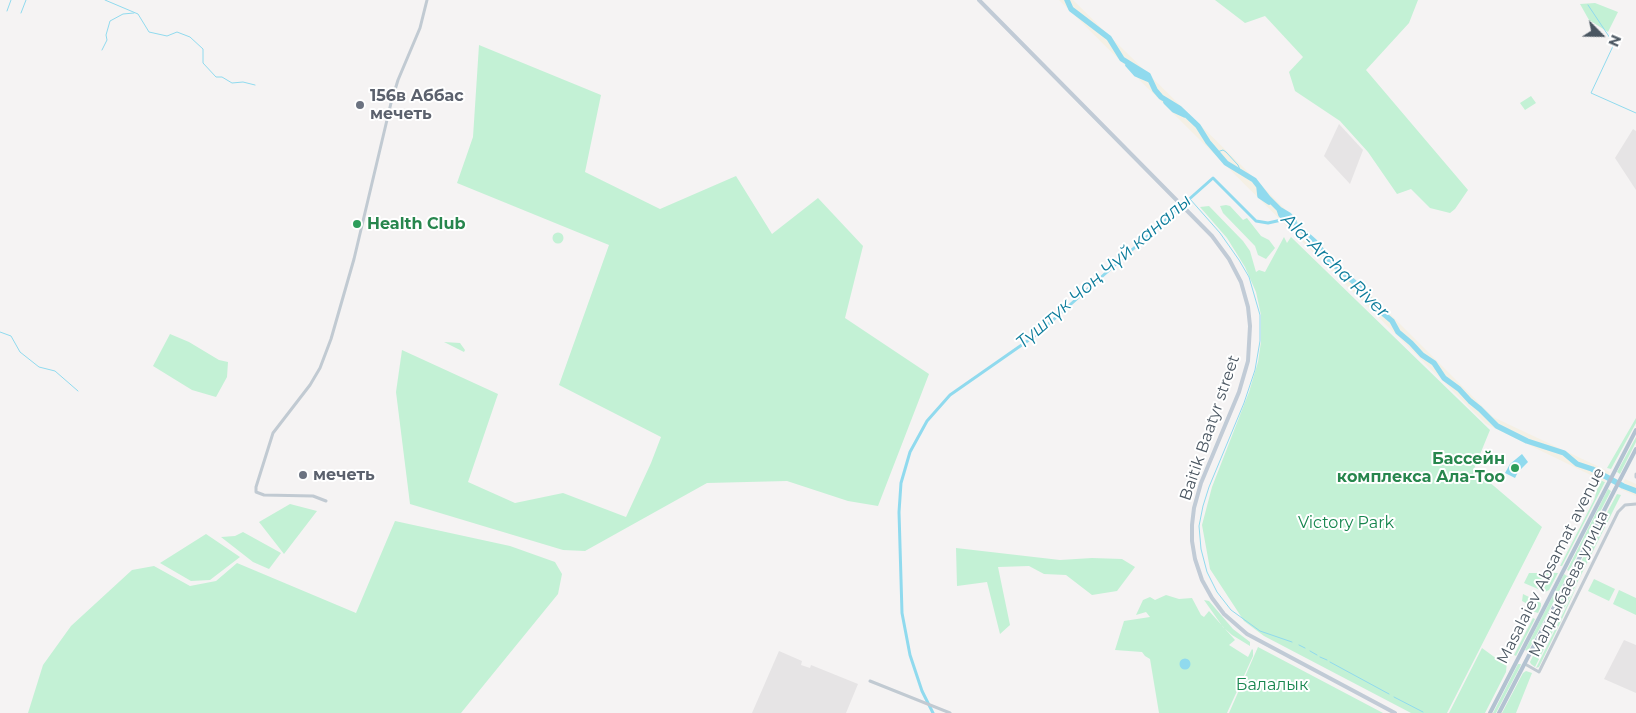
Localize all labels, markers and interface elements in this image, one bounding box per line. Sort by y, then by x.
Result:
north arrow [1576,10,1626,60]
text: N [1604,32,1625,50]
place label: 156в Аббас мечеть [370,86,464,124]
marker: 156в Аббас мечеть [354,99,366,111]
water label: Түштүк Чоң Чүй каналы [1012,190,1196,354]
water label: Ala-Archa River [1277,209,1393,323]
place label: Health Club [367,214,465,234]
marker: Health Club [351,218,363,230]
street label: Baitik Baatyr street [1176,353,1244,503]
place label: Бассейн комплекса Ала-Тоо [1337,449,1505,487]
marker: Бассейн комплекса Ала-Тоо [1509,462,1521,474]
place label: мечеть [313,465,375,485]
street label: Masalaiev Absamat avenue [1493,465,1609,667]
marker: мечеть [297,469,309,481]
street label: Малдыбаева улица [1525,508,1613,660]
park label: Victory Park [1298,513,1394,533]
park label: Балалык [1236,675,1308,695]

